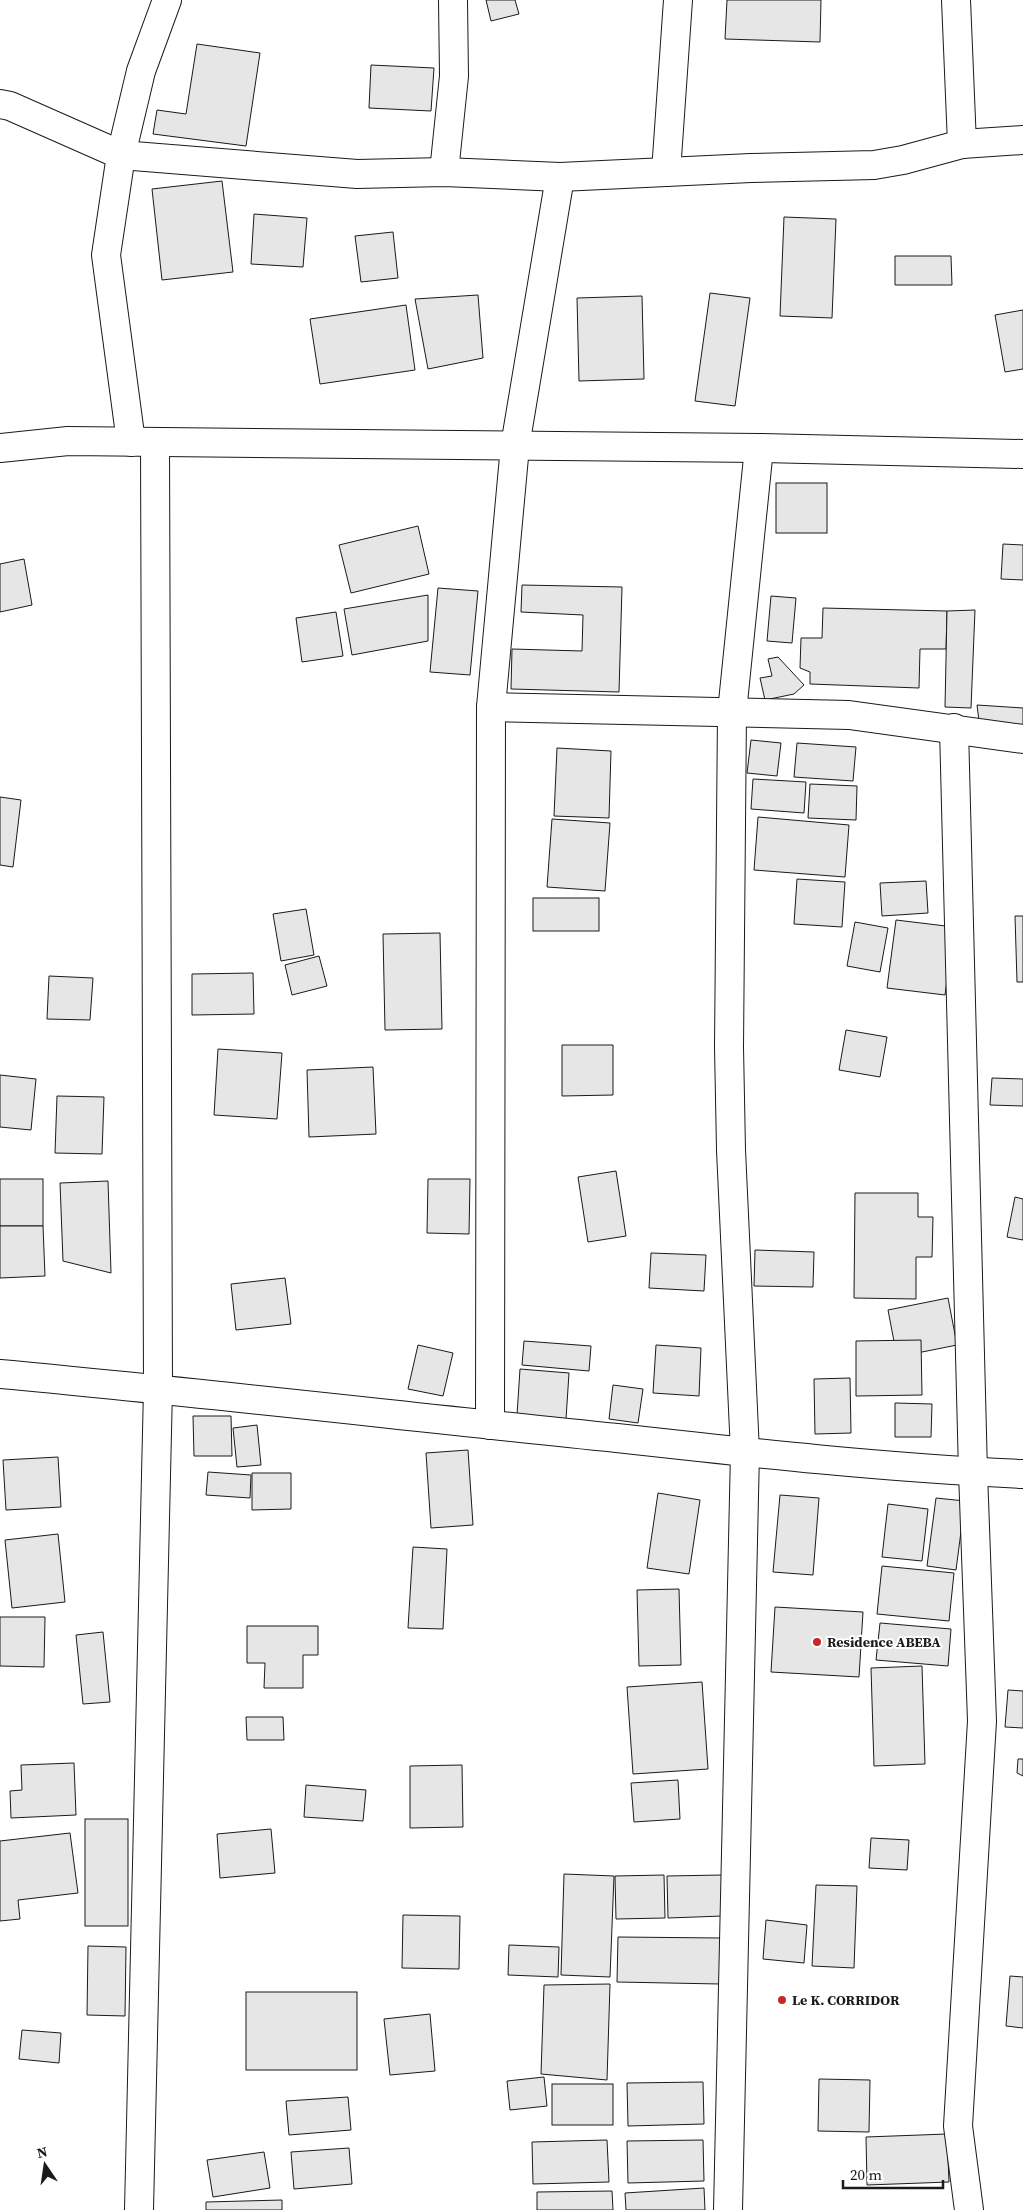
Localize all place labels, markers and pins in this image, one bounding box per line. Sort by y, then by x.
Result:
place label: Residence ABEBA [827,1632,941,1652]
marker: Residence ABEBA [811,1636,823,1648]
place label: Le K. CORRIDOR [792,1990,900,2010]
marker: Le K. CORRIDOR [776,1994,788,2006]

